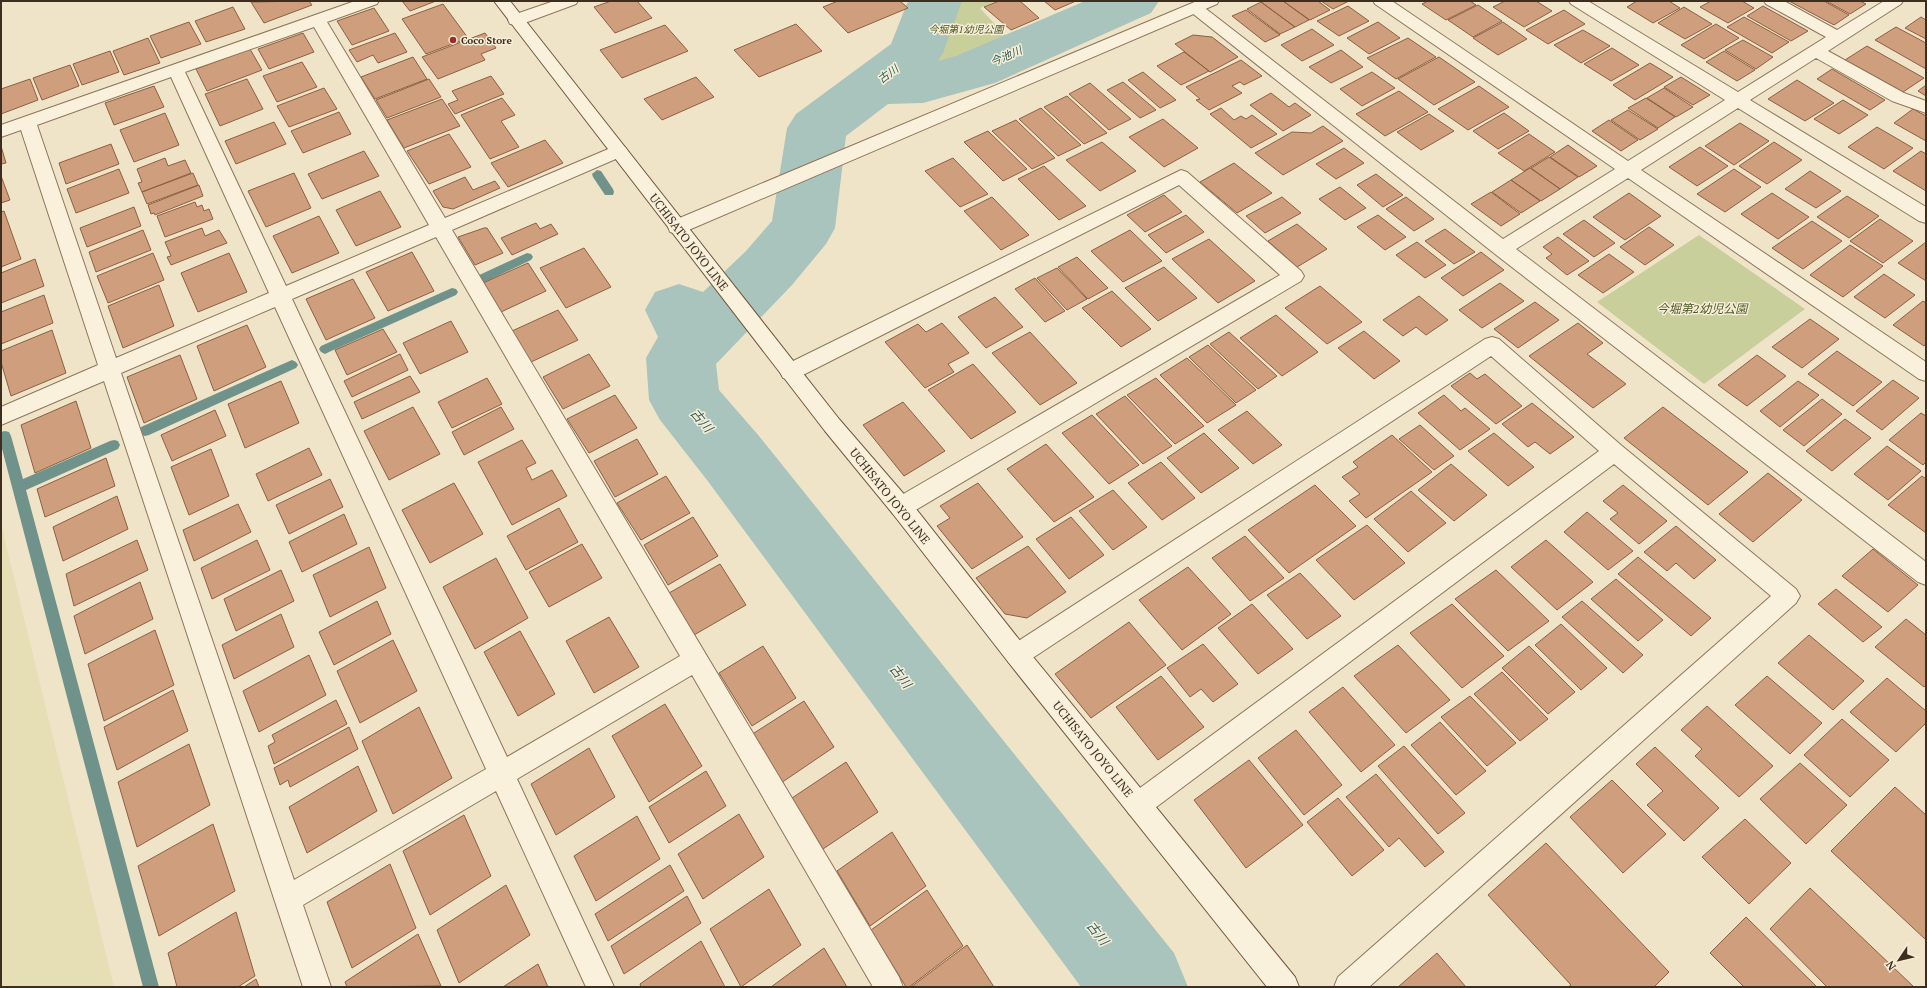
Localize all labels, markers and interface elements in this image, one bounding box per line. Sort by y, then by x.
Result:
park label: 今堀第1幼児公園 [928,23,1006,36]
place label: Coco Store [461,34,512,47]
marker: Coco Store [448,35,458,45]
water label: 今池川 [988,42,1025,69]
water label: 古川 [875,61,902,86]
street label: UCHISATO JOYO LINE [646,190,732,294]
park label: 今堀第2幼児公園 [1657,301,1749,316]
water label: 古川 [687,404,719,437]
street label: UCHISATO JOYO LINE [847,445,933,547]
water label: 古川 [886,660,917,693]
street label: UCHISATO JOYO LINE [1050,698,1136,800]
water label: 古川 [1083,917,1114,950]
north arrow [1879,940,1919,980]
text: N [1882,958,1899,973]

